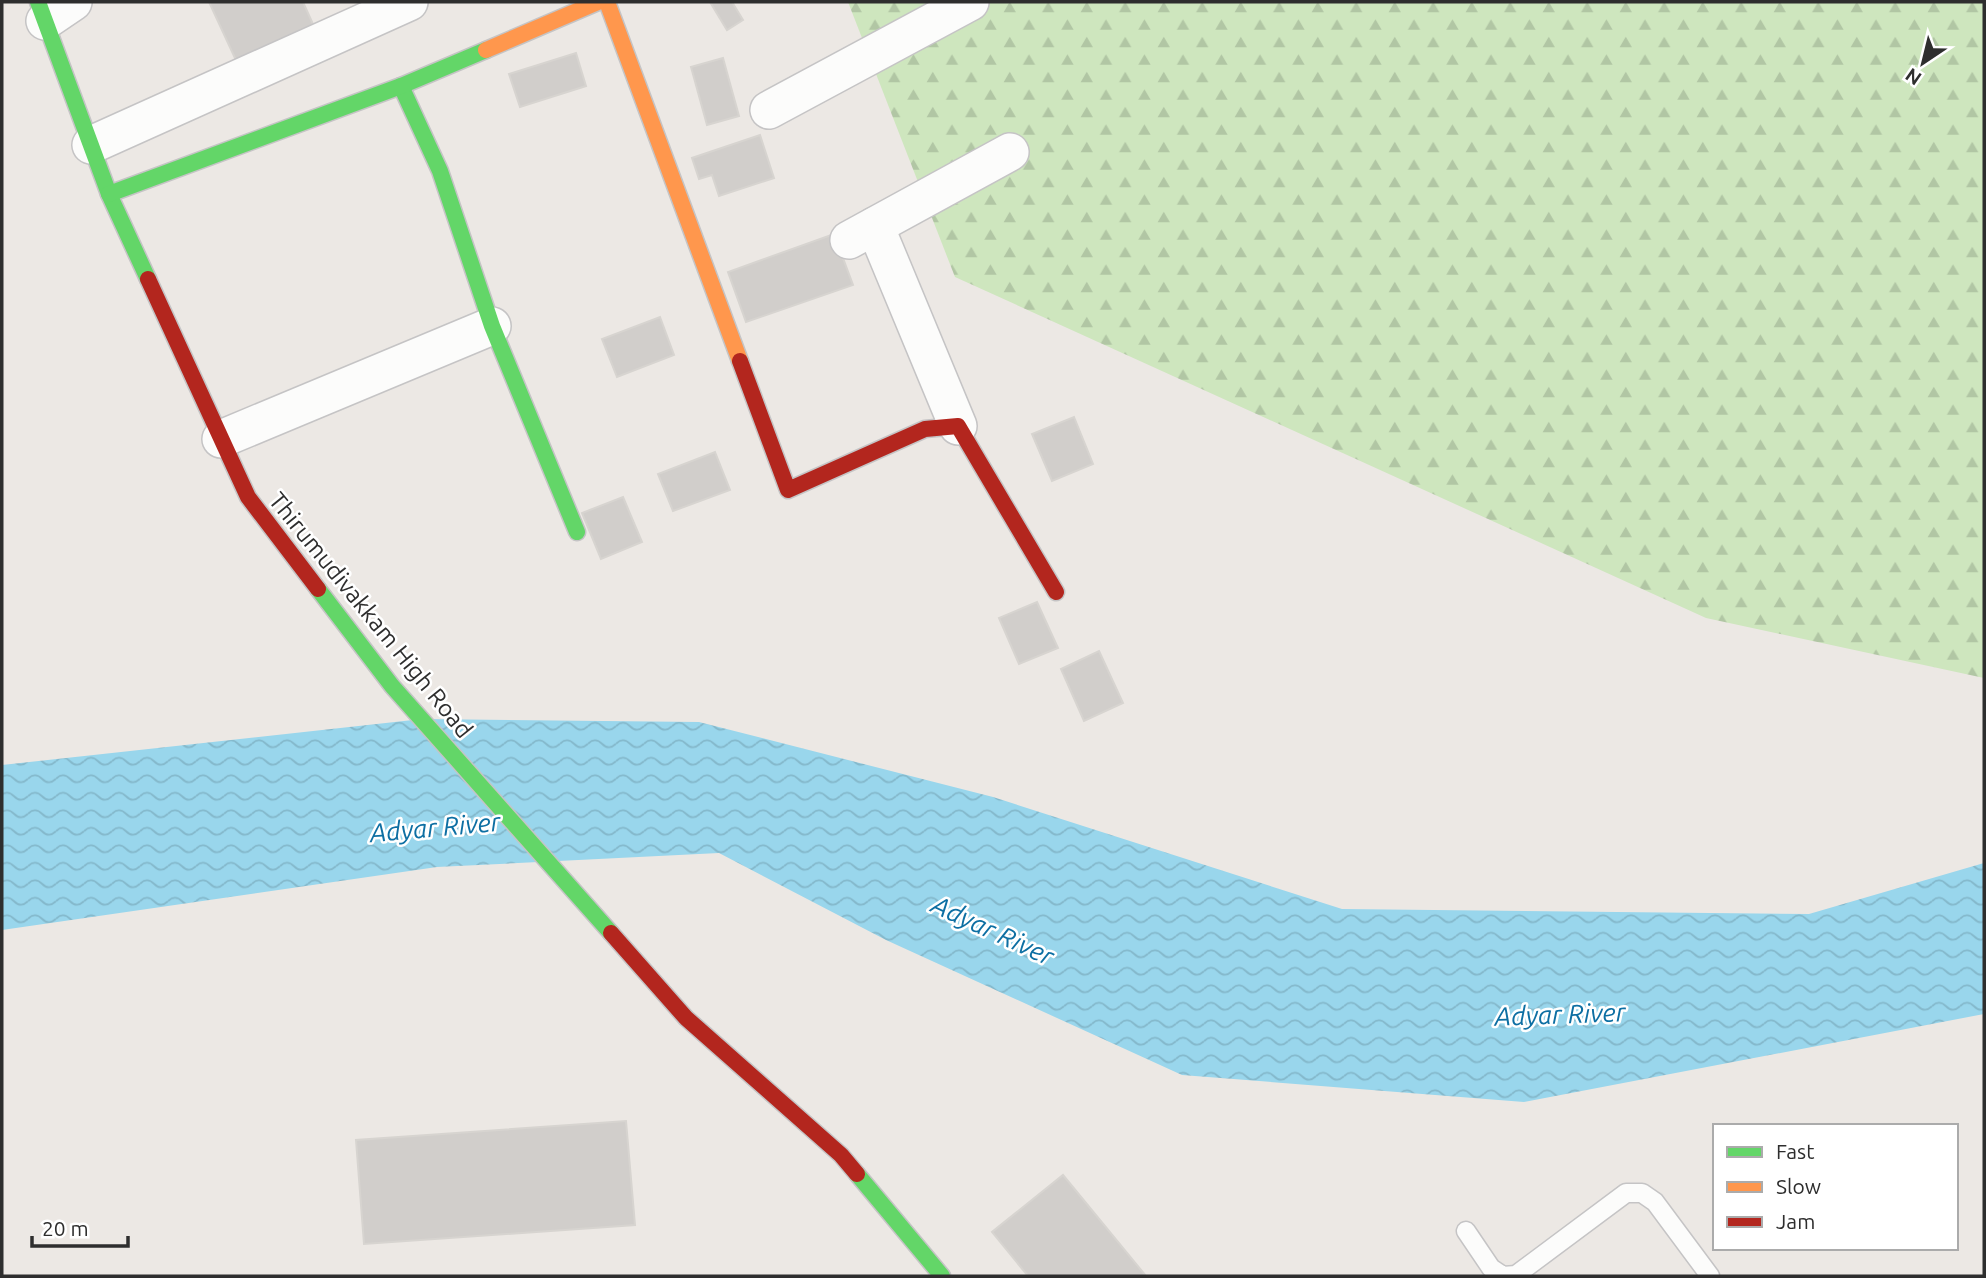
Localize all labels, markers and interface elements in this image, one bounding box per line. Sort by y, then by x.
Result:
north arrow [1888,28,1958,98]
text: N [1901,64,1925,90]
street label: Thirumudivakkam High Road [264,487,478,743]
water label: Adyar River [366,807,503,847]
water label: Adyar River [926,888,1060,971]
water label: Adyar River [1492,997,1627,1031]
legend [1713,1124,1958,1250]
text: Fast [1776,1139,1814,1163]
text: Slow [1776,1174,1821,1198]
scale bar [32,1204,128,1248]
text: Jam [1776,1209,1815,1233]
text: 20 m [42,1216,89,1240]

